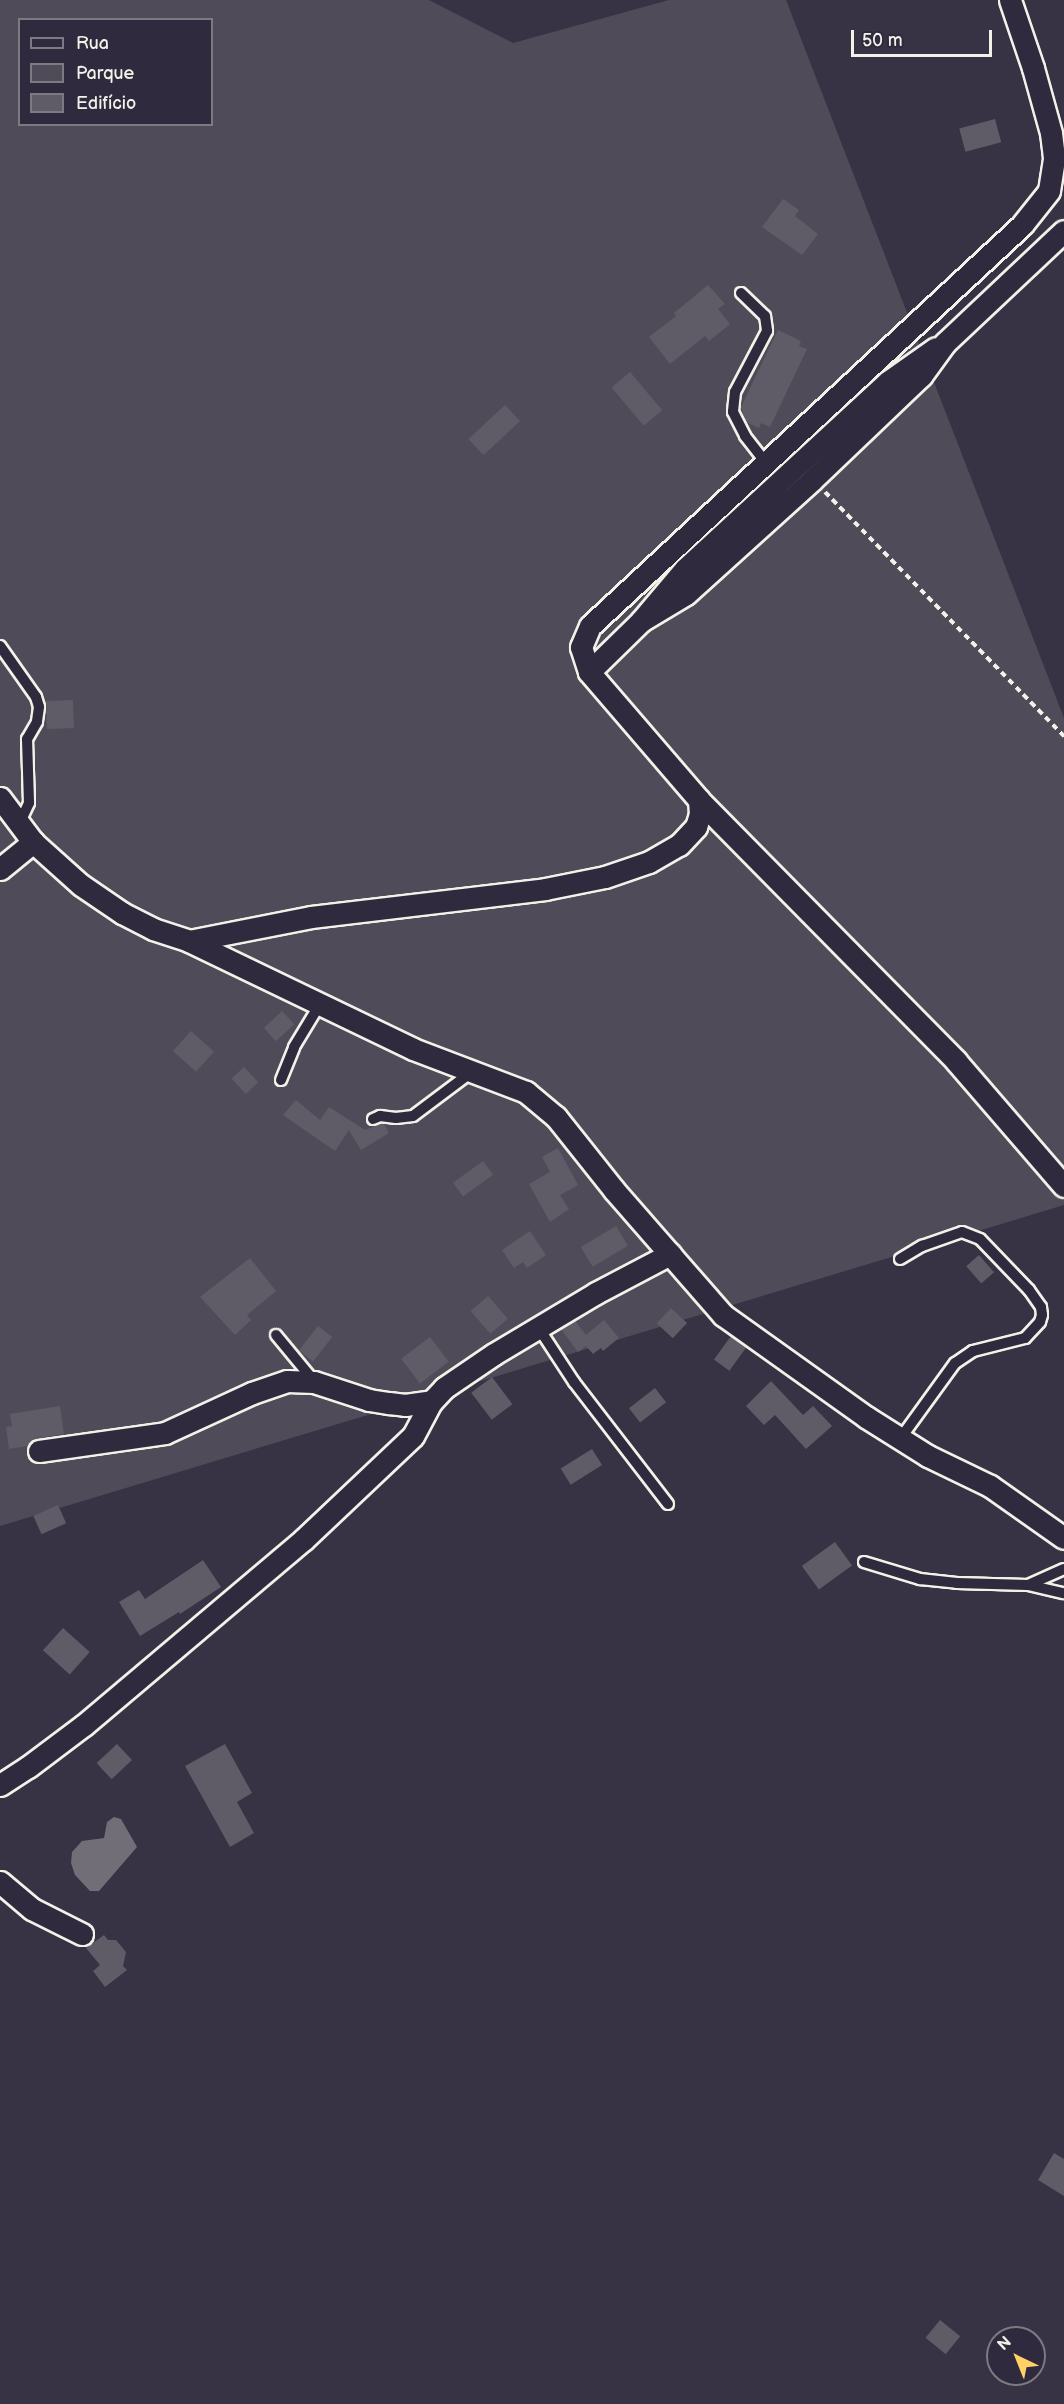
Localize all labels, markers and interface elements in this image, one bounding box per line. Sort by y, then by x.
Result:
legend [18,18,213,126]
scale bar [854,18,995,56]
text: 50 m [862,30,903,51]
text: Rua [76,33,109,54]
text: Parque [76,63,134,84]
text: Edifício [76,93,136,114]
north arrow [986,2326,1046,2386]
text: N [994,2333,1016,2355]

